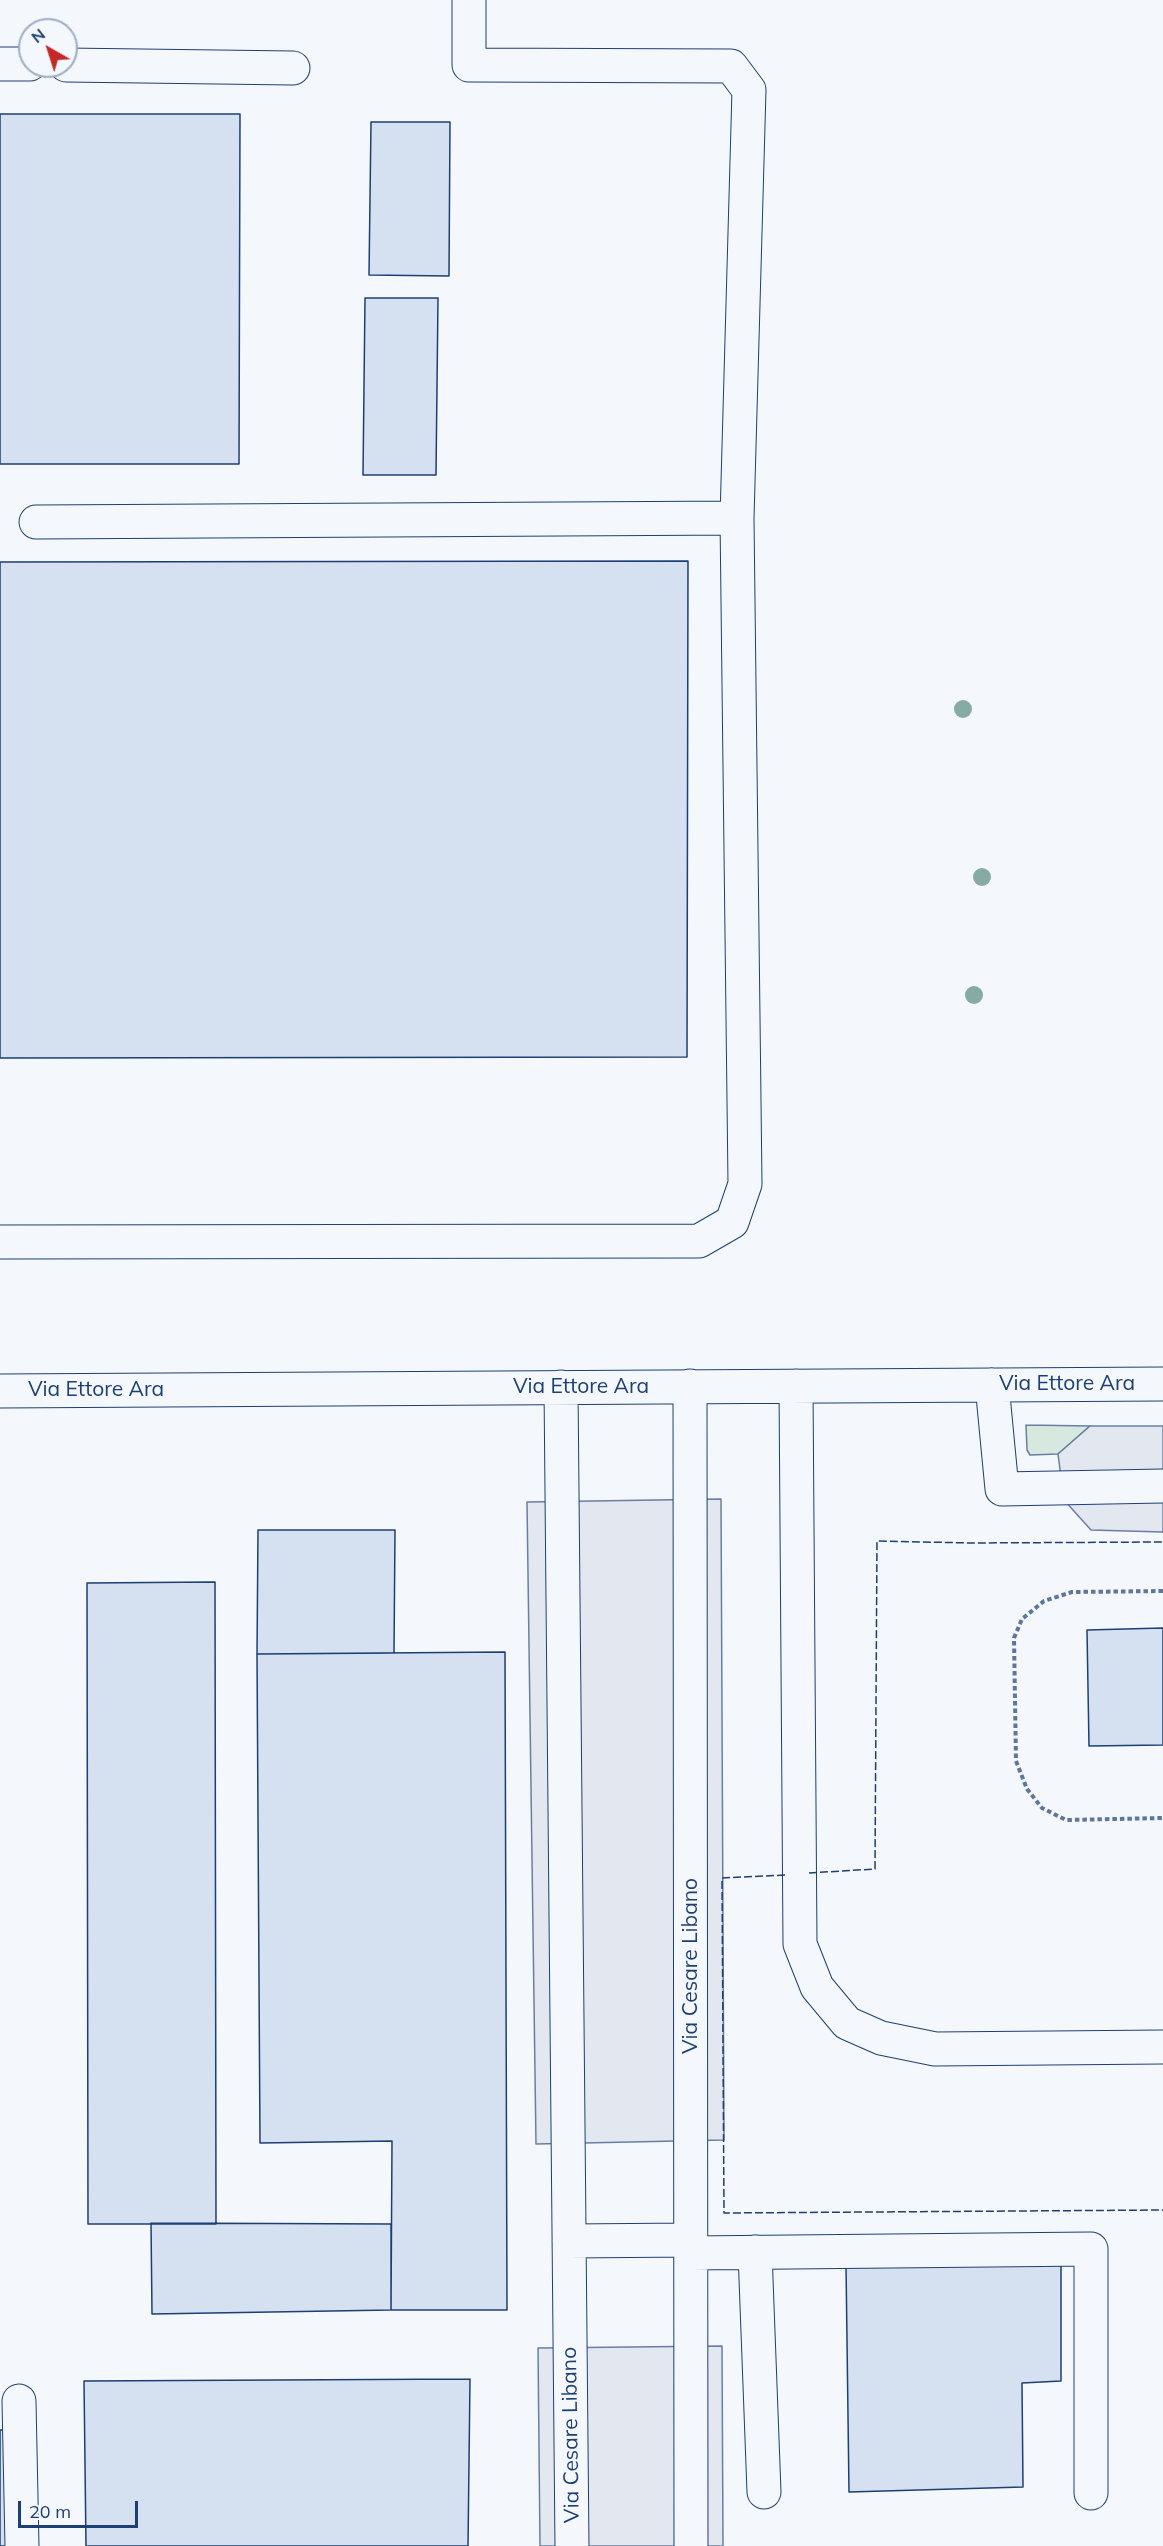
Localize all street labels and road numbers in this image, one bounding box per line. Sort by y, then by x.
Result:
street label: Via Ettore Ara [999,1371,1135,1397]
street label: Via Ettore Ara [513,1374,649,1400]
street label: Via Ettore Ara [28,1377,164,1403]
street label: Via Cesare Libano [678,1878,704,2054]
street label: Via Cesare Libano [557,2347,585,2523]

